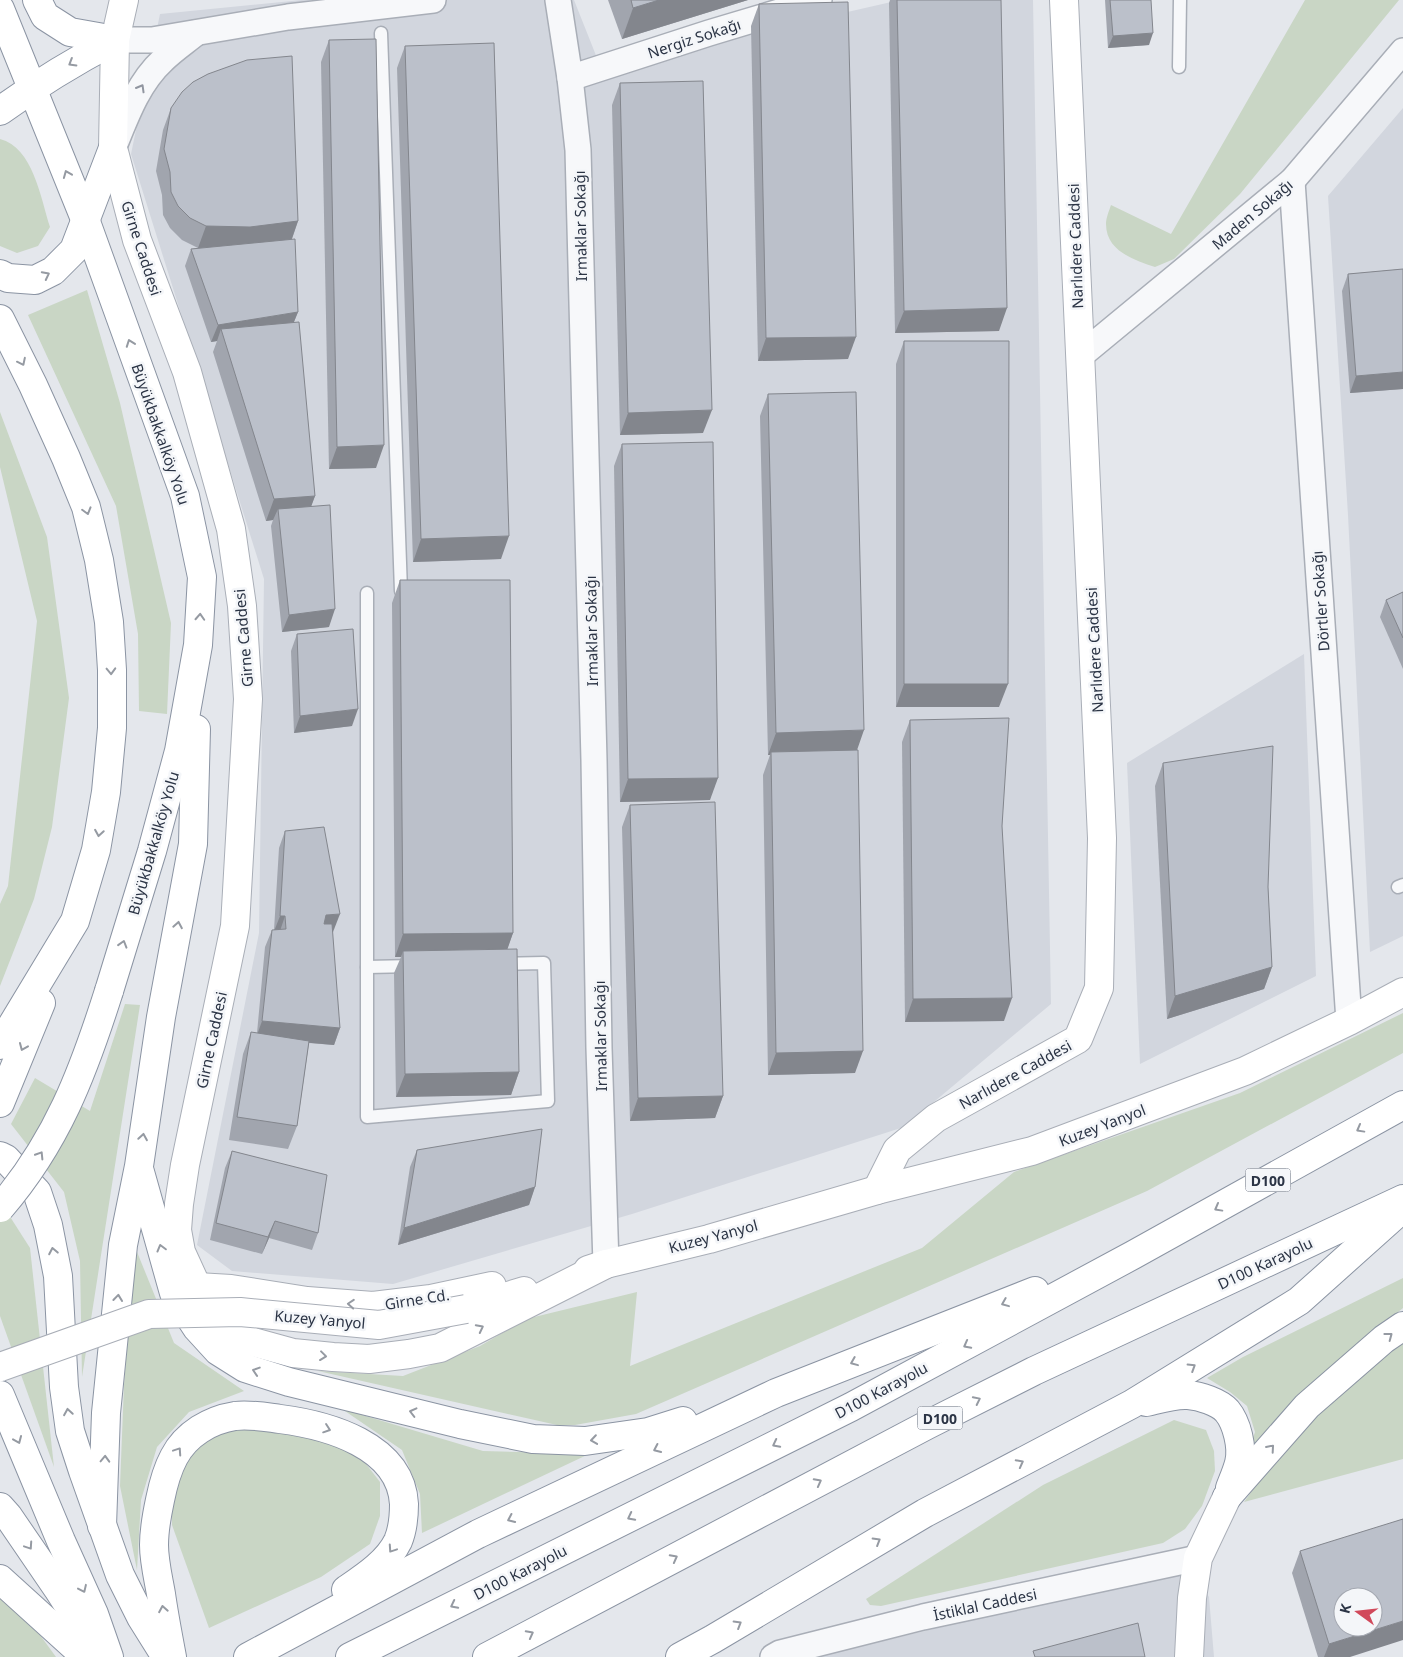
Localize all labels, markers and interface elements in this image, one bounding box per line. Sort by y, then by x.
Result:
street label: Nergiz Sokağı [645,14,743,62]
one-way arrow [69,56,78,66]
one-way arrow [134,85,144,94]
street label: Irmaklar Sokağı [569,170,591,282]
one-way arrow [63,171,73,179]
street label: Maden Sokağı [1207,174,1297,254]
street label: Narlıdere Caddesi [1063,183,1087,309]
street label: Girne Caddesi [117,198,167,298]
one-way arrow [41,271,50,281]
one-way arrow [126,339,136,348]
one-way arrow [16,357,26,366]
street label: Büyükbakkalköy Yolu [127,361,195,507]
one-way arrow [81,506,91,515]
street label: Dörtler Sokağı [1307,550,1333,652]
street label: Irmaklar Sokağı [580,575,602,687]
street label: Narlıdere Caddesi [1081,587,1107,713]
street label: Girne Caddesi [229,588,257,688]
one-way arrow [194,612,205,620]
one-way arrow [106,668,117,676]
street label: Büyükbakkalköy Yolu [123,769,183,917]
one-way arrow [95,828,105,837]
one-way arrow [172,921,182,929]
one-way arrow [118,941,128,949]
street label: Irmaklar Sokağı [589,980,611,1092]
street label: Girne Caddesi [191,990,231,1090]
street label: Narlıdere Caddesi [955,1035,1075,1113]
one-way arrow [19,1042,29,1051]
street label: Kuzey Yanyol [1056,1099,1148,1151]
one-way arrow [1357,1123,1366,1133]
one-way arrow [137,1133,148,1141]
one-way arrow [33,1152,43,1161]
road number: D100 [1246,1168,1290,1192]
one-way arrow [1215,1202,1224,1212]
street label: Kuzey Yanyol [666,1215,760,1257]
street label: D100 Karayolu [1214,1232,1316,1294]
one-way arrow [156,1244,167,1253]
one-way arrow [48,1246,58,1255]
street label: Girne Cd. [383,1284,451,1314]
one-way arrow [112,1293,123,1301]
one-way arrow [1001,1297,1010,1307]
one-way arrow [347,1299,355,1310]
street label: Kuzey Yanyol [274,1305,366,1333]
one-way arrow [475,1324,484,1334]
one-way arrow [1383,1333,1393,1342]
one-way arrow [963,1339,972,1349]
one-way arrow [320,1350,328,1361]
one-way arrow [850,1356,859,1367]
street label: D100 Karayolu [831,1357,931,1423]
one-way arrow [1187,1363,1196,1373]
one-way arrow [252,1367,260,1377]
one-way arrow [972,1396,981,1406]
road number: D100 [918,1406,962,1430]
one-way arrow [408,1407,417,1418]
one-way arrow [63,1408,73,1417]
one-way arrow [322,1424,331,1434]
one-way arrow [589,1434,597,1445]
one-way arrow [12,1435,23,1444]
one-way arrow [772,1438,781,1448]
one-way arrow [654,1443,663,1453]
one-way arrow [1265,1444,1274,1453]
one-way arrow [172,1448,181,1457]
one-way arrow [99,1455,110,1463]
one-way arrow [1015,1459,1024,1469]
one-way arrow [812,1479,821,1489]
one-way arrow [627,1511,636,1521]
one-way arrow [507,1512,516,1522]
one-way arrow [872,1537,881,1547]
street label: D100 Karayolu [470,1540,570,1604]
one-way arrow [22,1541,32,1550]
one-way arrow [389,1543,398,1552]
one-way arrow [669,1554,678,1564]
street label: İstiklal Caddesi [931,1583,1039,1625]
one-way arrow [77,1584,87,1593]
north arrow [1333,1587,1383,1637]
one-way arrow [450,1599,459,1609]
text: K [1335,1601,1356,1615]
one-way arrow [159,1605,169,1613]
one-way arrow [733,1621,742,1631]
one-way arrow [525,1630,534,1640]

